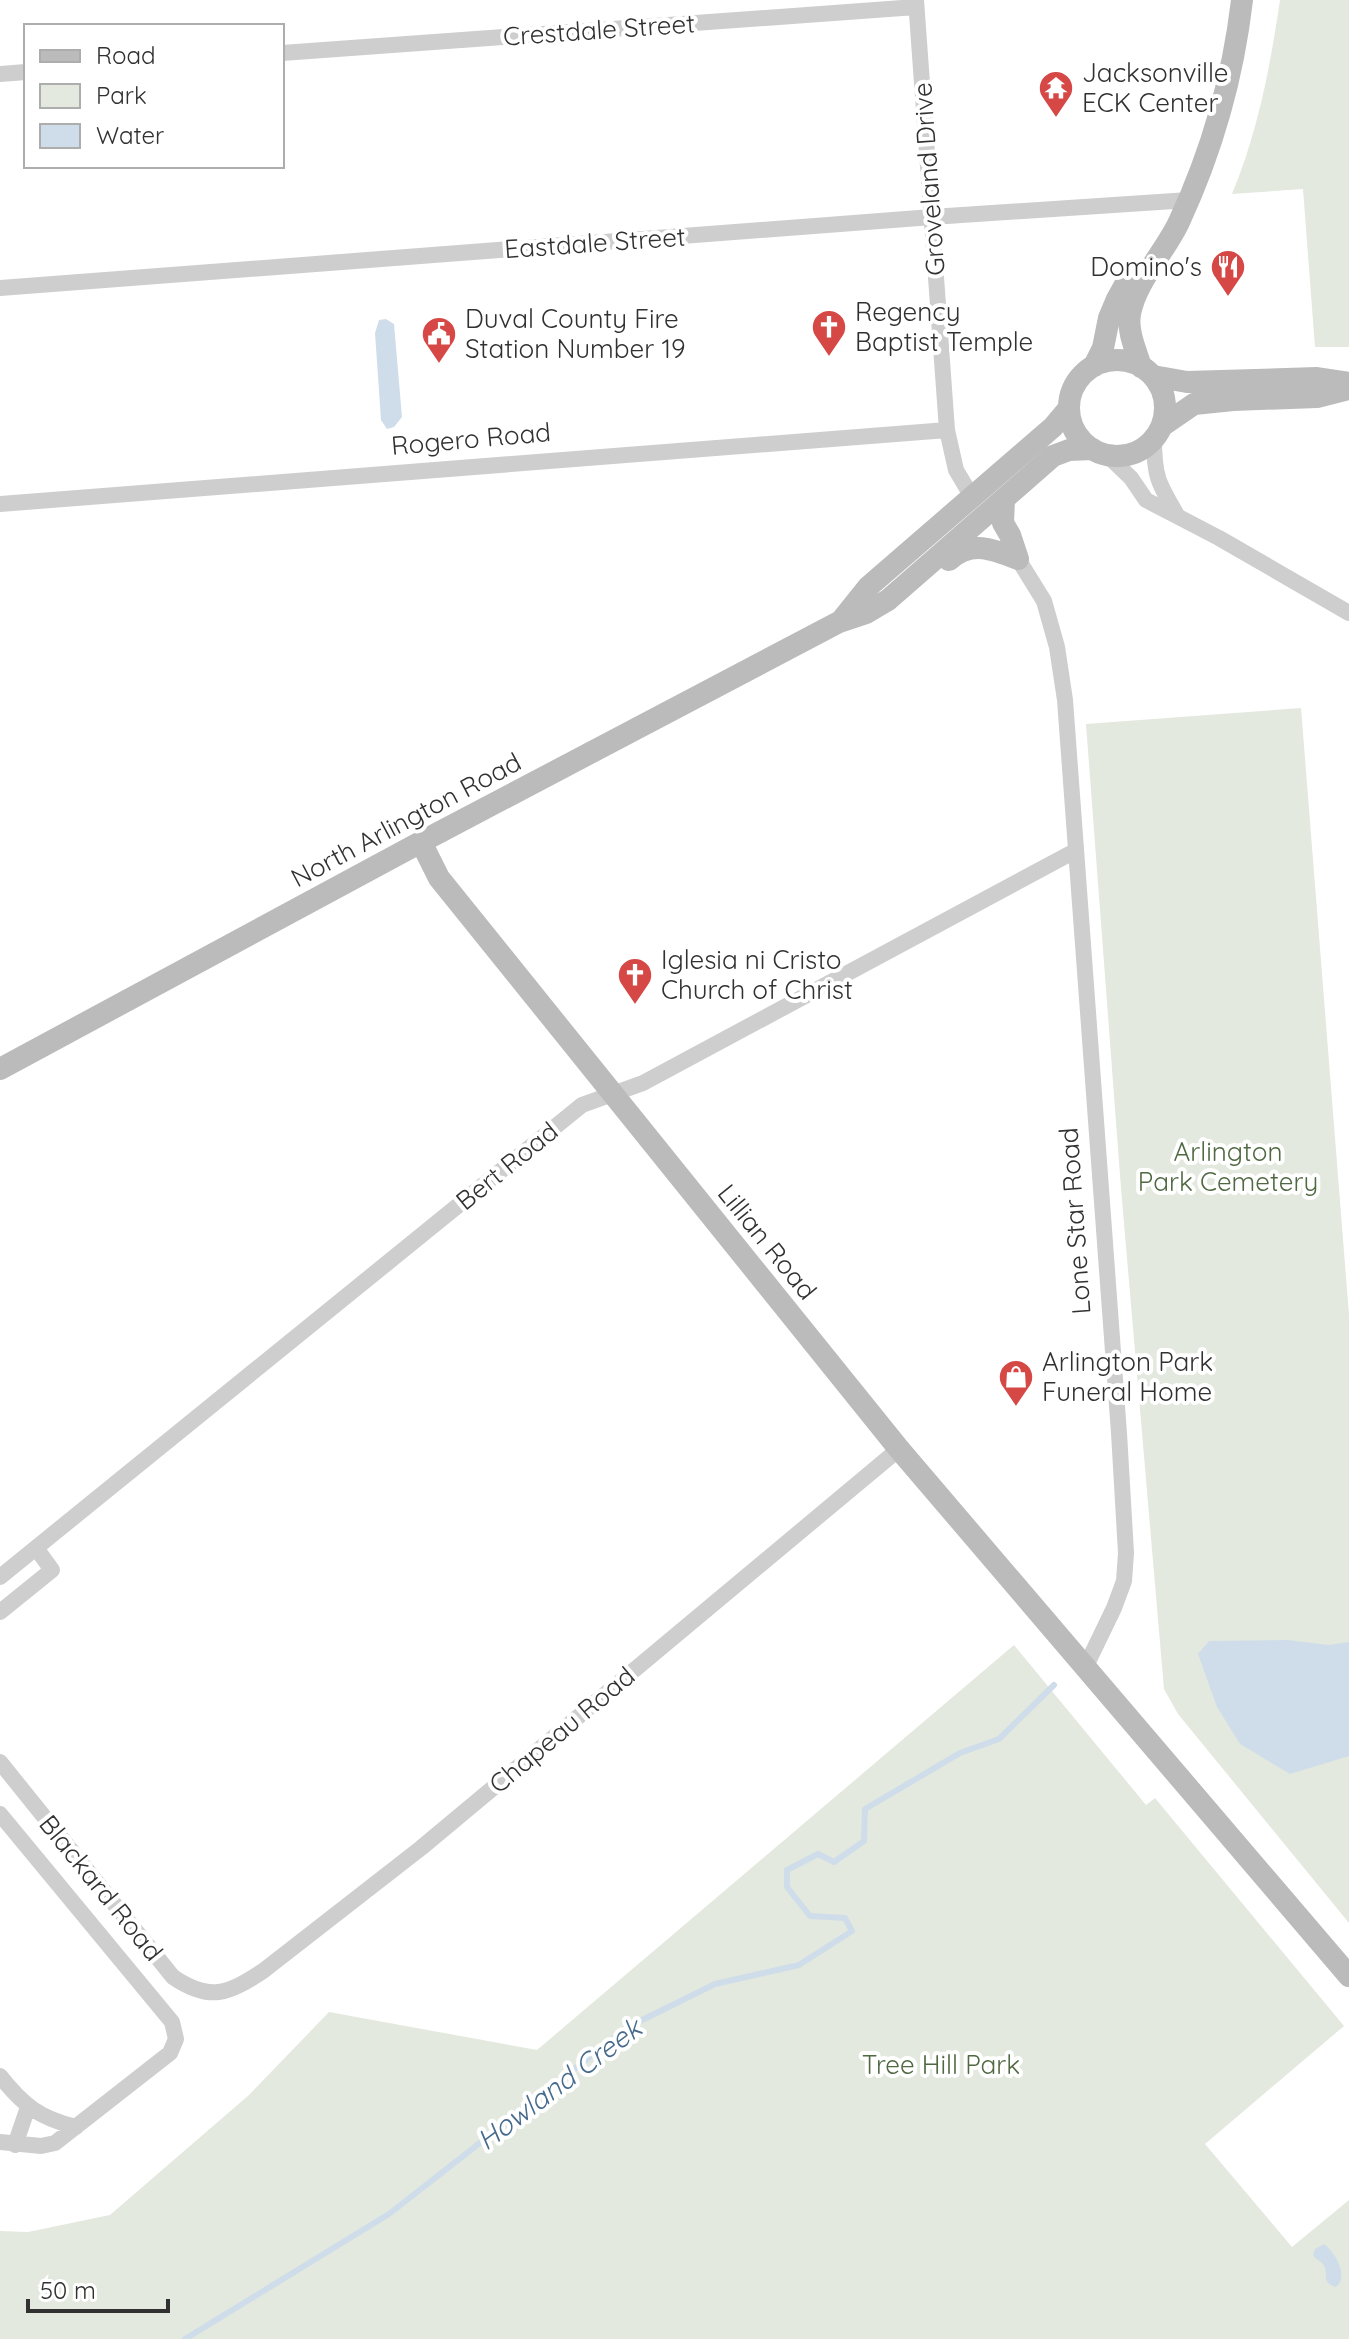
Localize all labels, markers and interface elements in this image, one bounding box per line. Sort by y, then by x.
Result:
street label: Crestdale Street [502,6,696,53]
legend [24,24,284,168]
text: Road [96,40,156,70]
place label: Jacksonville ECK Center [1082,56,1228,119]
temple icon: Jacksonville ECK Center [1037,69,1075,119]
text: Park [96,80,147,110]
street label: Groveland Drive [905,81,952,277]
text: Water [96,120,164,150]
street label: Eastdale Street [503,220,687,265]
restaurant icon: Domino's [1209,248,1247,298]
place label: Domino's [1090,250,1202,283]
place label: Regency Baptist Temple [855,295,1033,358]
place label: Duval County Fire Station Number 19 [465,302,686,365]
church icon: Regency Baptist Temple [810,308,848,358]
public building icon: Duval County Fire Station Number 19 [420,315,458,365]
street label: Rogero Road [390,415,552,462]
street label: North Arlington Road [285,745,527,894]
place label: Iglesia ni Cristo Church of Christ [661,943,853,1006]
church icon: Iglesia ni Cristo Church of Christ [616,956,654,1006]
street label: Bert Road [449,1114,564,1217]
street label: Lone Star Road [1052,1127,1097,1316]
park label: Arlington Park Cemetery [1138,1135,1318,1198]
street label: Lillian Road [711,1177,824,1306]
place label: Arlington Park Funeral Home [1042,1345,1213,1408]
shop icon: Arlington Park Funeral Home [997,1358,1035,1408]
street label: Chapeau Road [482,1659,641,1800]
street label: Blackard Road [32,1808,170,1967]
water label: Howland Creek [469,2008,650,2157]
park label: Tree Hill Park [862,2048,1020,2081]
scale bar [28,2263,168,2313]
text: 50 m [40,2275,96,2305]

